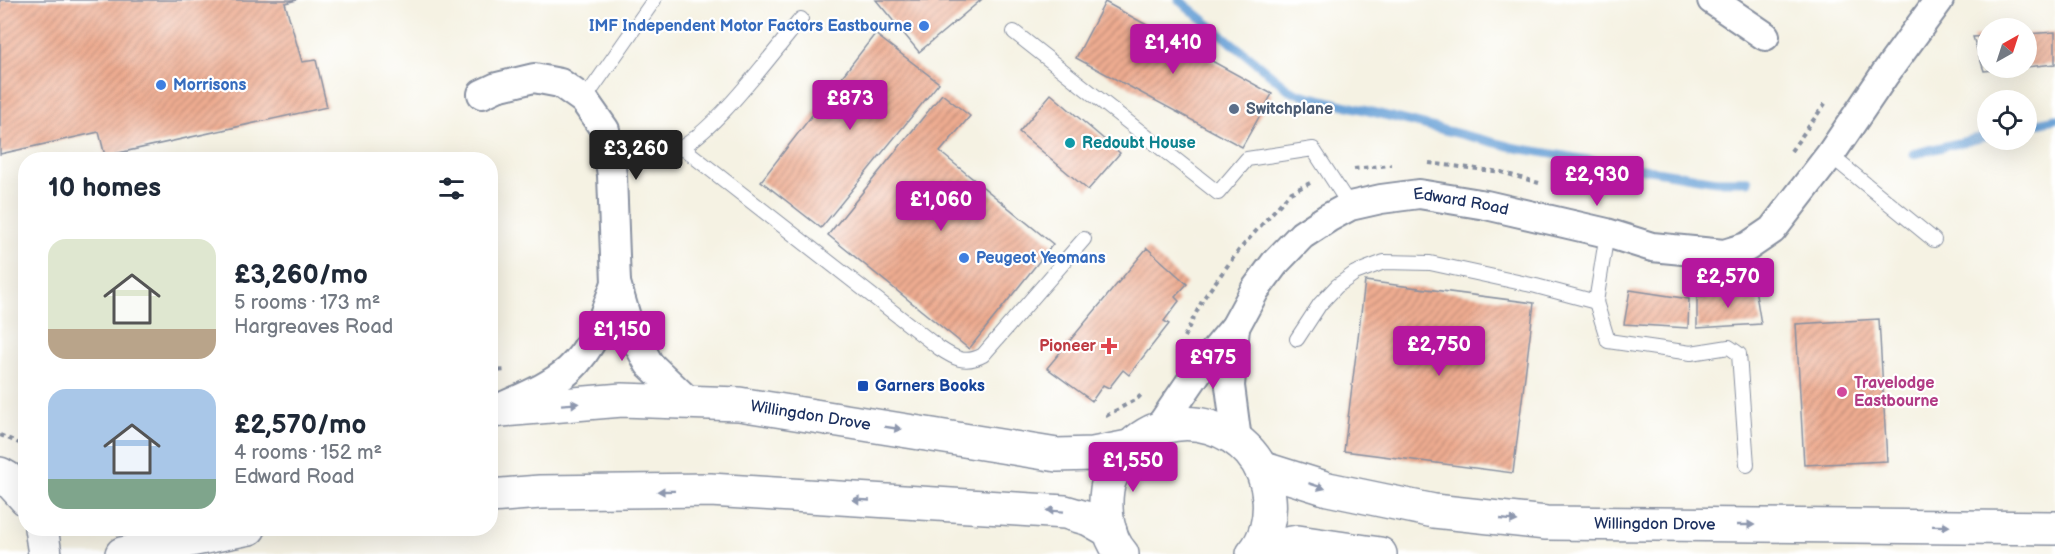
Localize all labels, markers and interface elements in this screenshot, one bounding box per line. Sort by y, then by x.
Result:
place label: IMF Independent Motor Factors Eastbourne [589,17,912,36]
north arrow [1977,18,2037,78]
map controls [1977,18,2037,150]
marker: IMF Independent Motor Factors Eastbourne [917,19,931,33]
pin: £1,410 [1124,24,1222,75]
text: £1,410 [1144,31,1202,55]
place label: Morrisons [173,76,247,95]
marker: Morrisons [154,78,168,92]
pin: £873 [814,80,886,131]
text: £873 [826,87,874,111]
button: locate [1977,90,2037,150]
place label: Switchplane [1246,100,1333,119]
marker: Switchplane [1227,102,1241,116]
pin: £3,260 [587,130,685,181]
place label: Redoubt House [1082,134,1196,153]
marker: Redoubt House [1063,136,1077,150]
text: £3,260 [603,137,669,161]
pin: £2,930 [1548,156,1646,207]
text: £2,930 [1565,163,1629,187]
icon: filters [435,172,468,205]
text: 10 homes [48,173,161,204]
pin: £1,060 [892,181,990,232]
street label: Edward Road [1412,184,1511,219]
text: £1,060 [910,188,972,212]
place label: Peugeot Yeomans [976,249,1106,268]
marker: Peugeot Yeomans [957,251,971,265]
pin: £2,570 [1679,258,1777,309]
text: £3,260/mo [234,260,368,291]
icon: home [96,263,168,335]
text: £2,570 [1696,265,1760,289]
text: 5 rooms · 173 m² [234,291,380,315]
pin: £1,150 [573,311,671,362]
text: Hargreaves Road [234,315,393,339]
text: £1,150 [593,318,651,342]
pin: £2,750 [1390,326,1488,377]
text: £2,750 [1407,333,1471,357]
place label: Pioneer [1039,337,1097,356]
marker: Pioneer [1100,337,1118,355]
pin: £975 [1177,339,1249,390]
text: £975 [1190,346,1236,370]
place label: Travelodge Eastbourne [1854,374,1939,411]
place label: Garners Books [875,377,985,396]
marker: Garners Books [856,379,870,393]
marker: Travelodge Eastbourne [1835,385,1849,399]
street label: Willingdon Drove [749,396,873,435]
one-way arrow [560,399,579,409]
text: £2,570/mo [234,410,366,441]
icon: home [96,413,168,485]
one-way arrow [884,424,903,433]
text: 4 rooms · 152 m² [234,441,382,465]
pin: £1,550 [1084,442,1182,493]
text: £1,550 [1103,449,1163,473]
text: Edward Road [234,465,355,489]
one-way arrow [1308,482,1326,491]
one-way arrow [656,486,675,495]
one-way arrow [851,496,870,505]
one-way arrow [1046,506,1065,516]
street label: Willingdon Drove [1594,514,1716,534]
one-way arrow [1499,515,1518,525]
one-way arrow [1736,520,1755,530]
one-way arrow [1931,522,1950,531]

